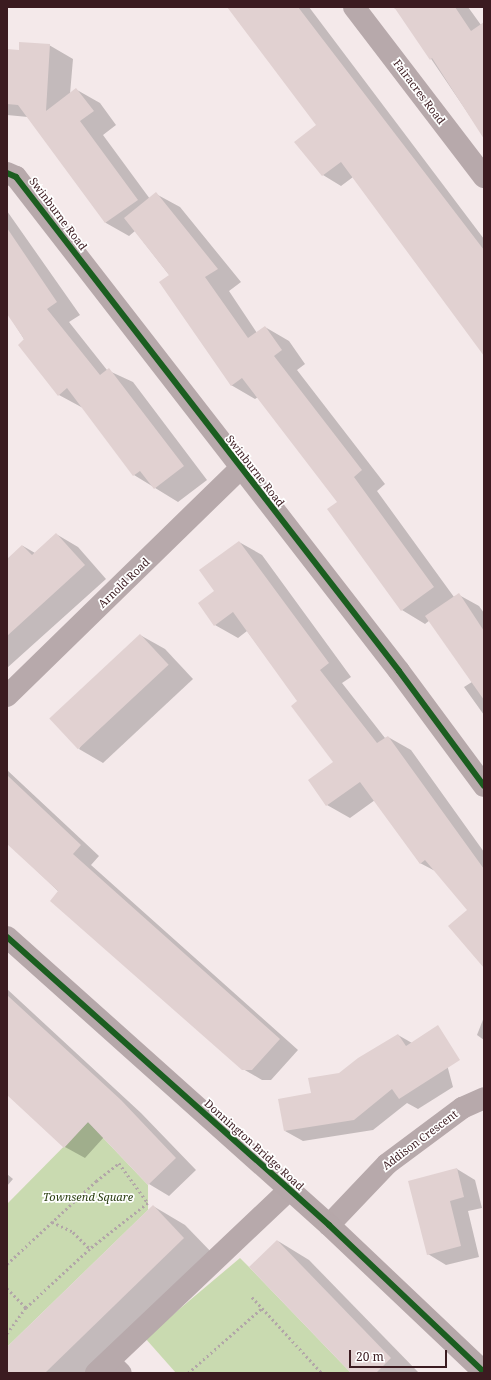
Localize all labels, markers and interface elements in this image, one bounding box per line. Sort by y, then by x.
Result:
street label: Fairacres Road [390,57,448,127]
street label: Swinburne Road [26,175,90,253]
street label: Swinburne Road [223,433,287,509]
street label: Arnold Road [96,555,152,611]
street label: Donnington Bridge Road [202,1097,306,1193]
street label: Addison Crescent [380,1107,460,1173]
park label: Townsend Square [43,1190,133,1204]
scale bar [351,1342,449,1368]
text: 20 m [356,1348,384,1365]

